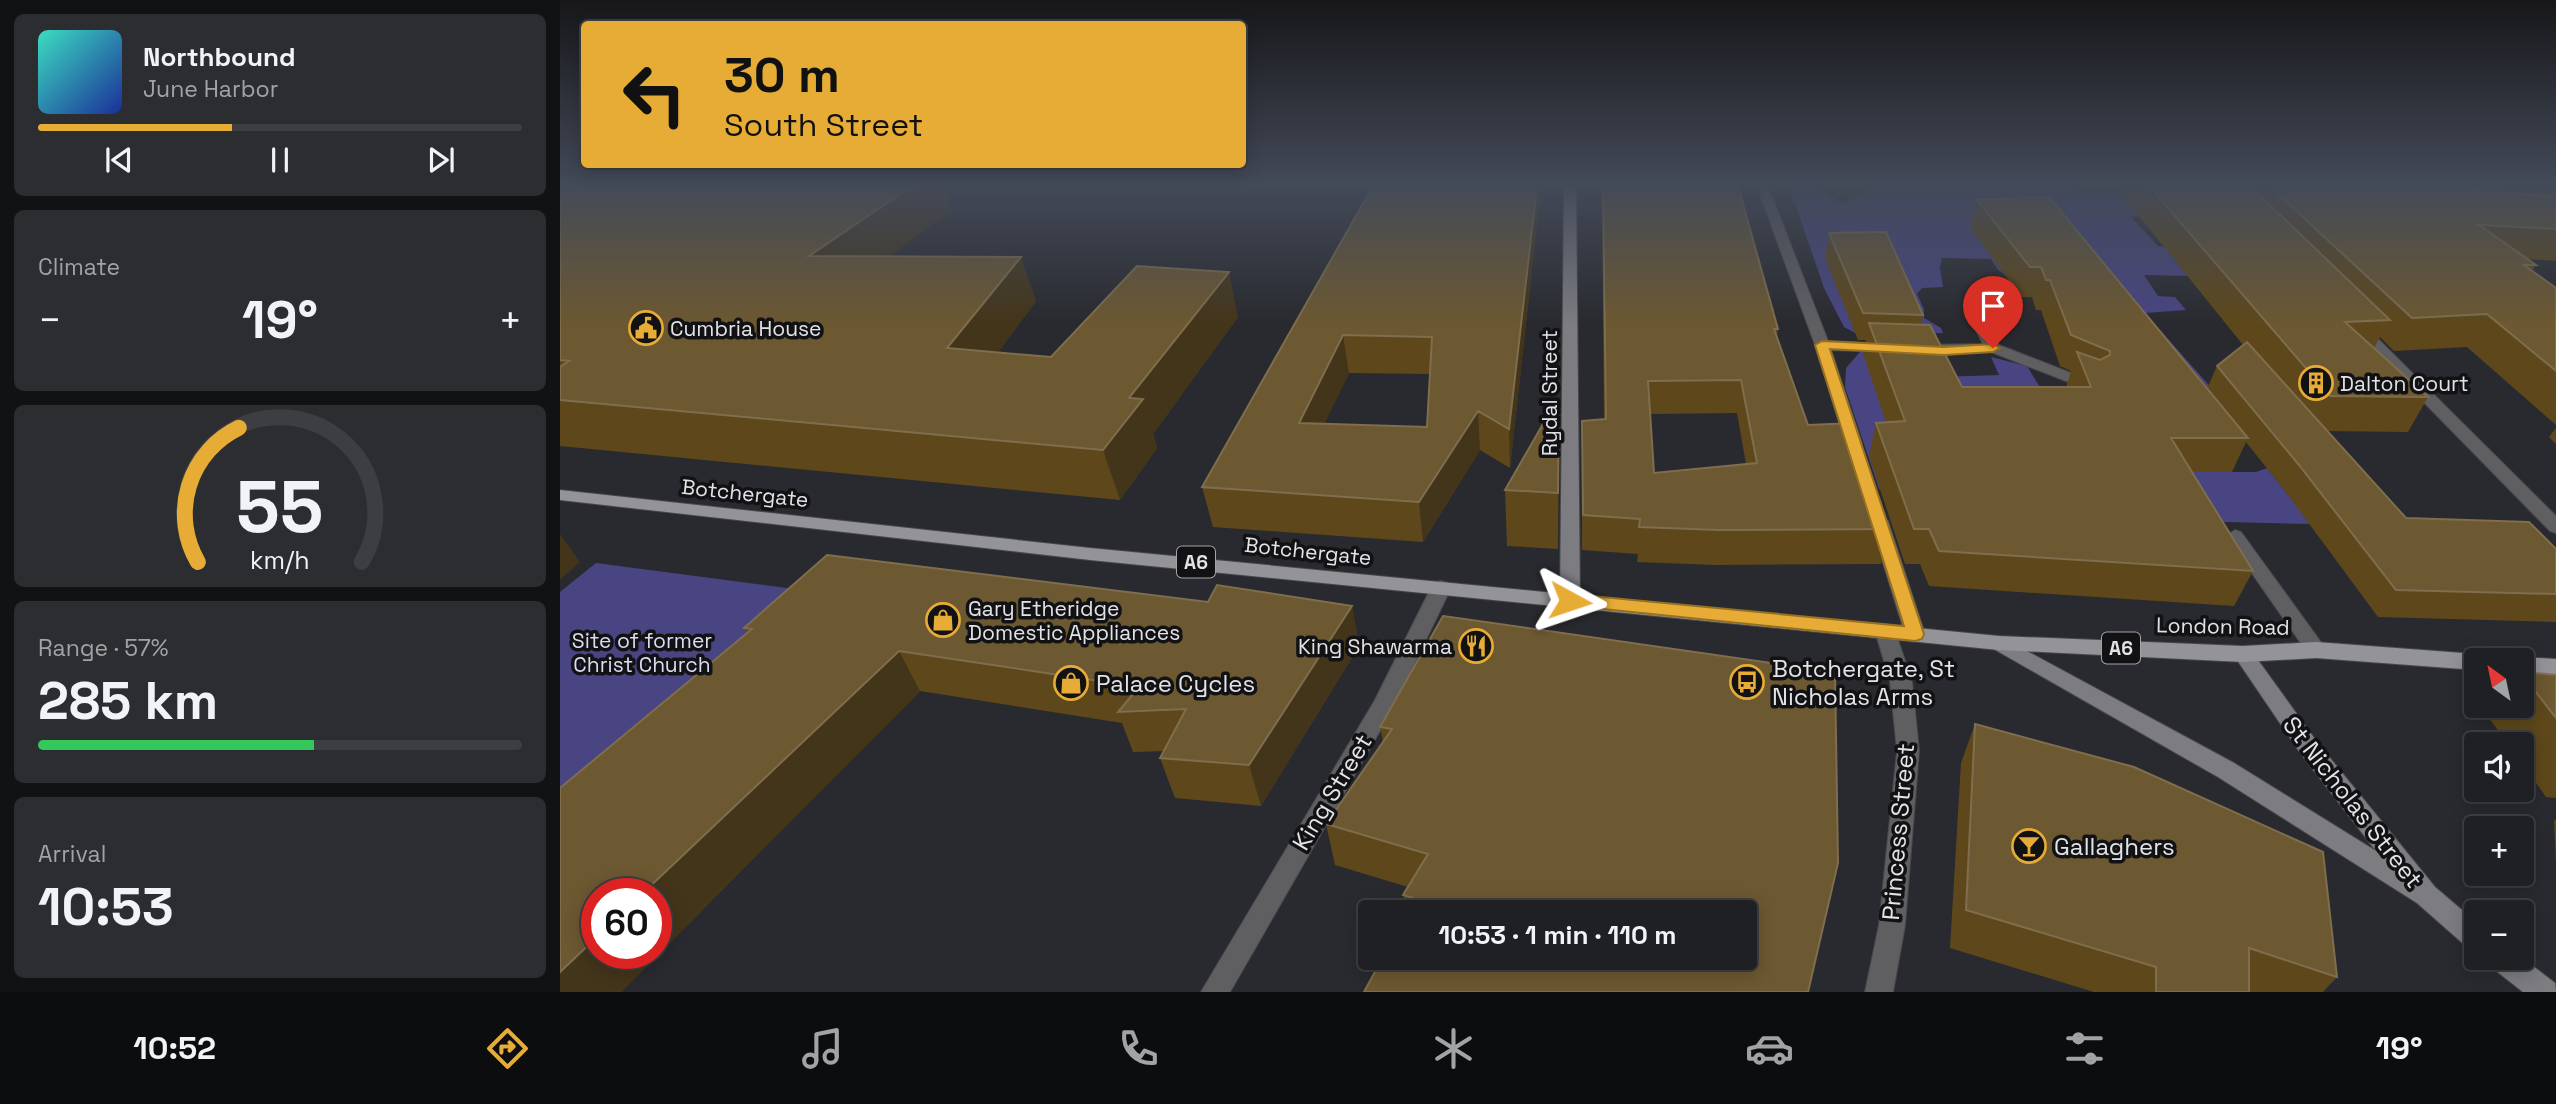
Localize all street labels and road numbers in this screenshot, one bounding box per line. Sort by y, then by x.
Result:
street label: Rydal Street [1536,330,1563,456]
street label: Botchergate [680,473,810,513]
street label: Botchergate [1243,531,1373,571]
road number: A6 [1177,547,1215,578]
street label: London Road [2156,611,2290,641]
road number: A6 [2102,632,2140,664]
street label: St Nicholas Street [2276,710,2430,894]
street label: King Street [1285,728,1379,856]
street label: Princess Street [1875,742,1921,922]

